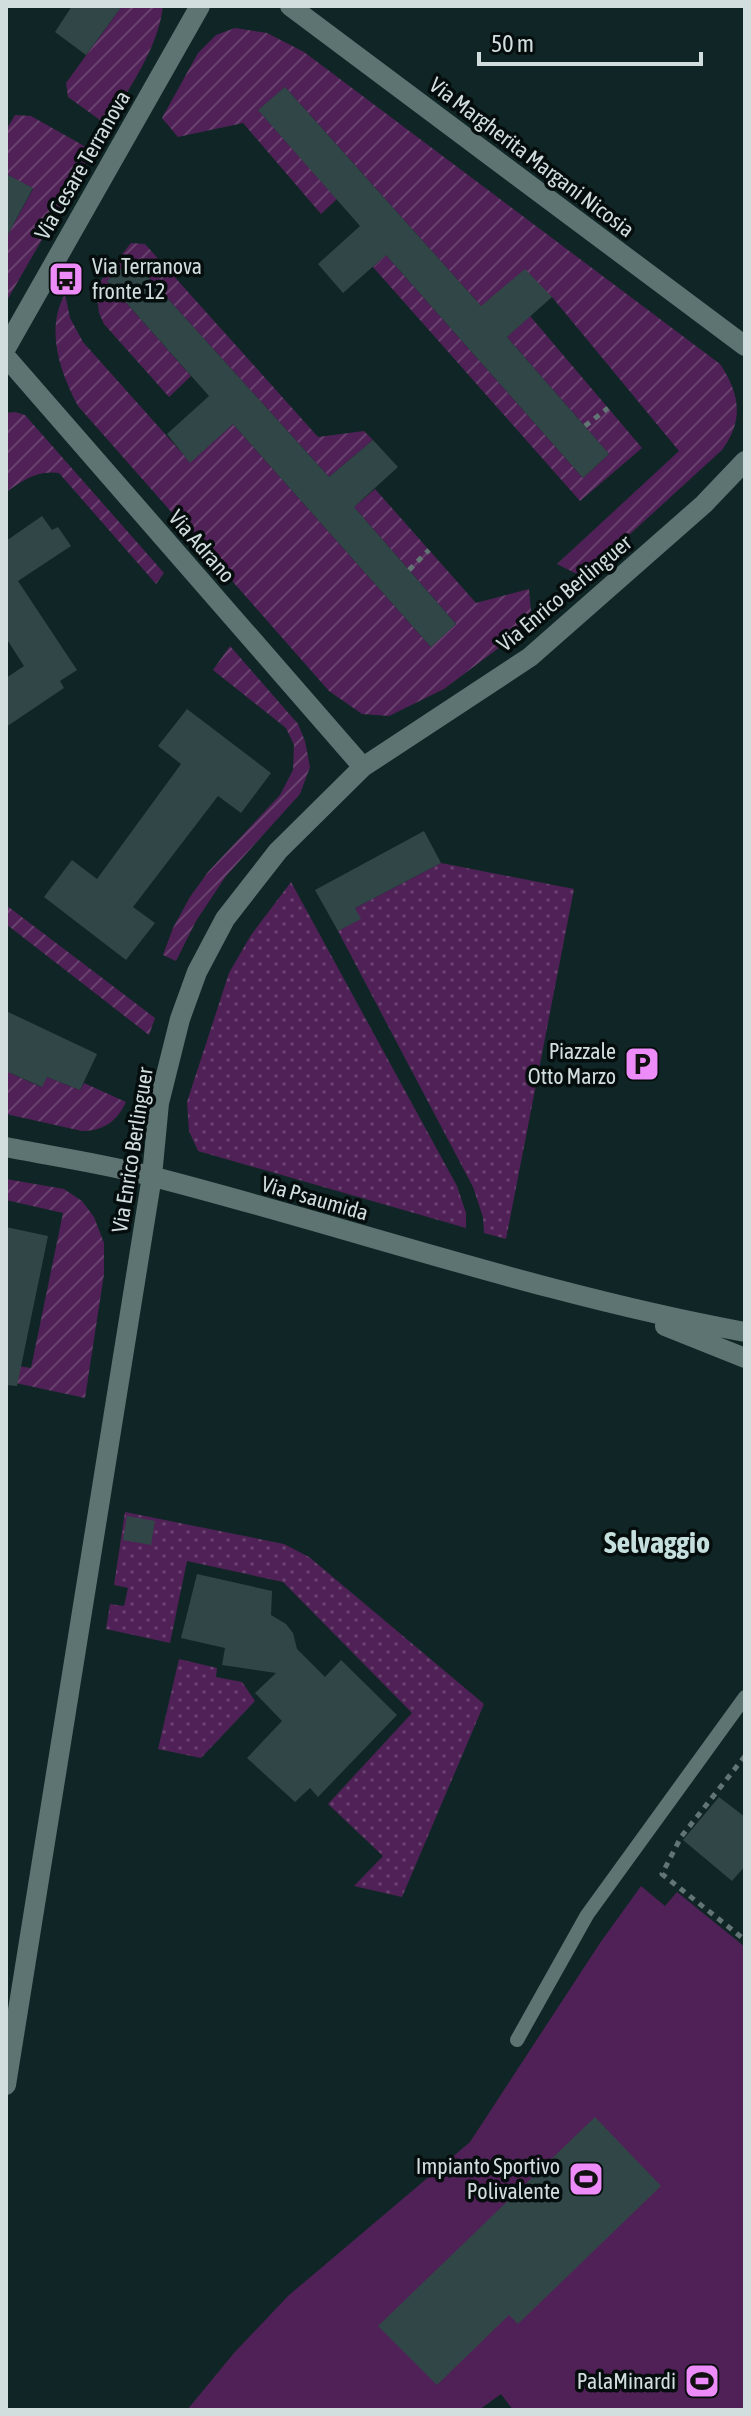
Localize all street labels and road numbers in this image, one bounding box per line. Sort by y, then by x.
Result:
street label: Via Margherita Margani Nicosia [425,72,639,242]
street label: Via Cesare Terranova [29,86,135,244]
street label: Via Adrano [163,504,241,588]
street label: Via Enrico Berlinguer [492,529,637,657]
street label: Via Enrico Berlinguer [106,1065,158,1235]
street label: Via Psaumida [259,1170,371,1226]

